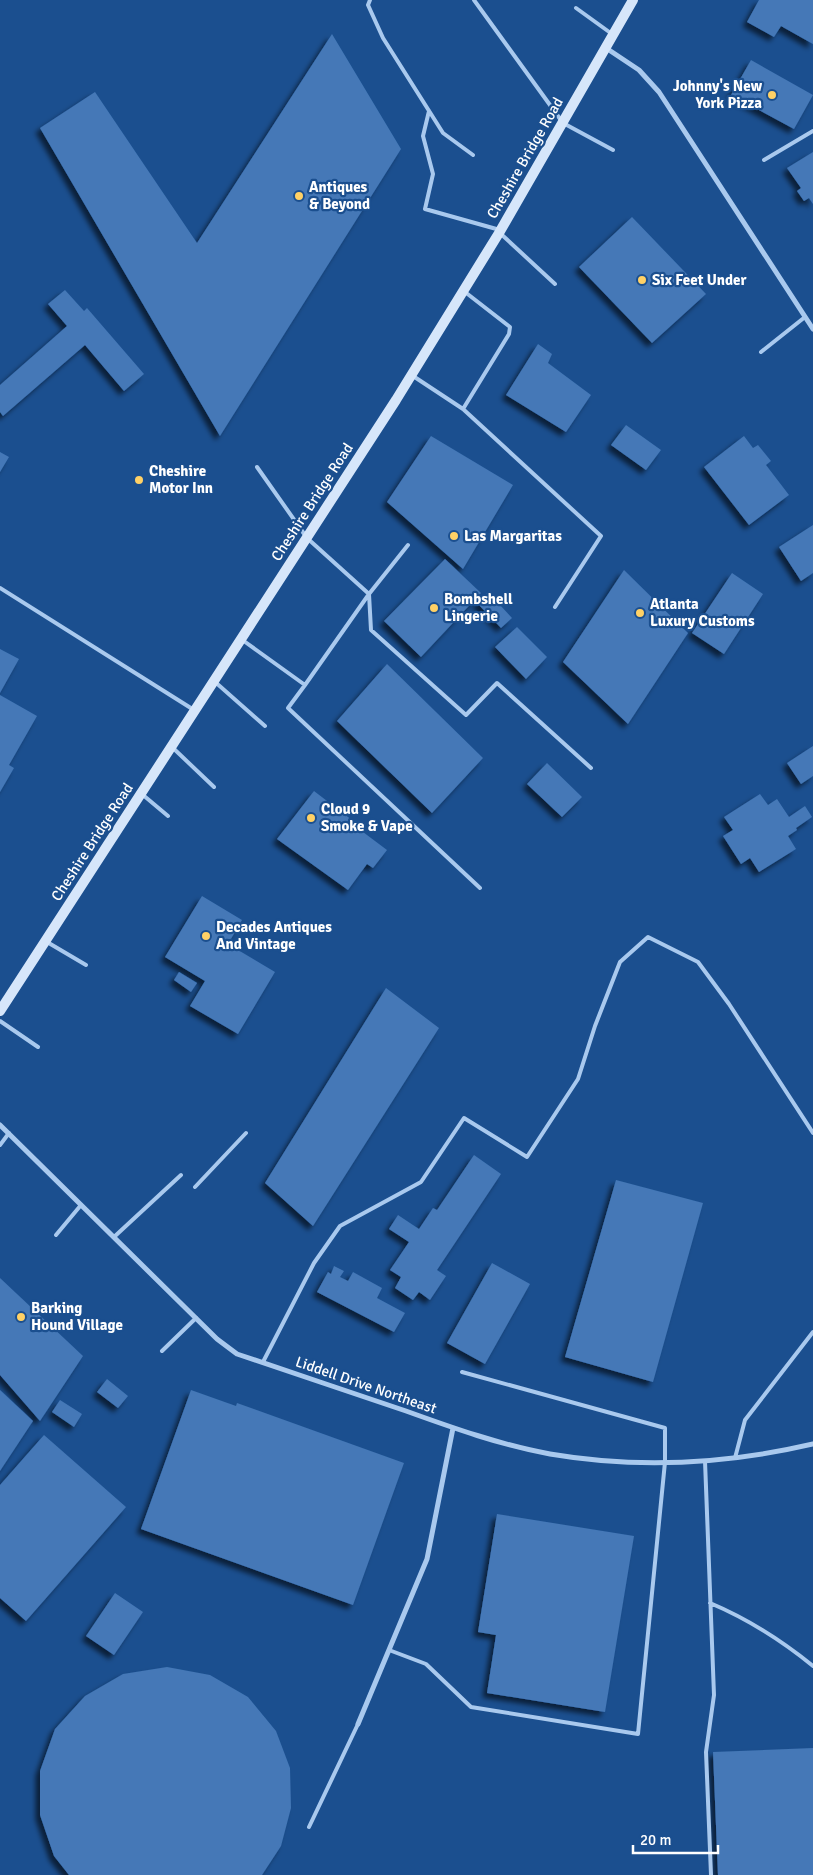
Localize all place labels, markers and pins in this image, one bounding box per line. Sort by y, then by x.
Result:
place label: Johnny's New York Pizza [673,77,763,112]
marker: Johnny's New York Pizza [766,89,778,101]
place label: Antiques & Beyond [309,178,370,213]
marker: Antiques & Beyond [293,190,305,202]
place label: Six Feet Under [652,271,746,289]
marker: Six Feet Under [636,274,648,286]
place label: Cheshire Motor Inn [149,462,213,497]
marker: Cheshire Motor Inn [133,474,145,486]
place label: Las Margaritas [464,527,562,545]
marker: Las Margaritas [448,530,460,542]
place label: Bombshell Lingerie [444,590,513,625]
place label: Atlanta Luxury Customs [650,595,755,630]
marker: Bombshell Lingerie [428,602,440,614]
marker: Atlanta Luxury Customs [634,607,646,619]
place label: Cloud 9 Smoke & Vape [321,800,413,835]
marker: Cloud 9 Smoke & Vape [305,812,317,824]
place label: Decades Antiques And Vintage [216,918,332,953]
marker: Decades Antiques And Vintage [200,930,212,942]
place label: Barking Hound Village [31,1299,123,1334]
marker: Barking Hound Village [15,1311,27,1323]

